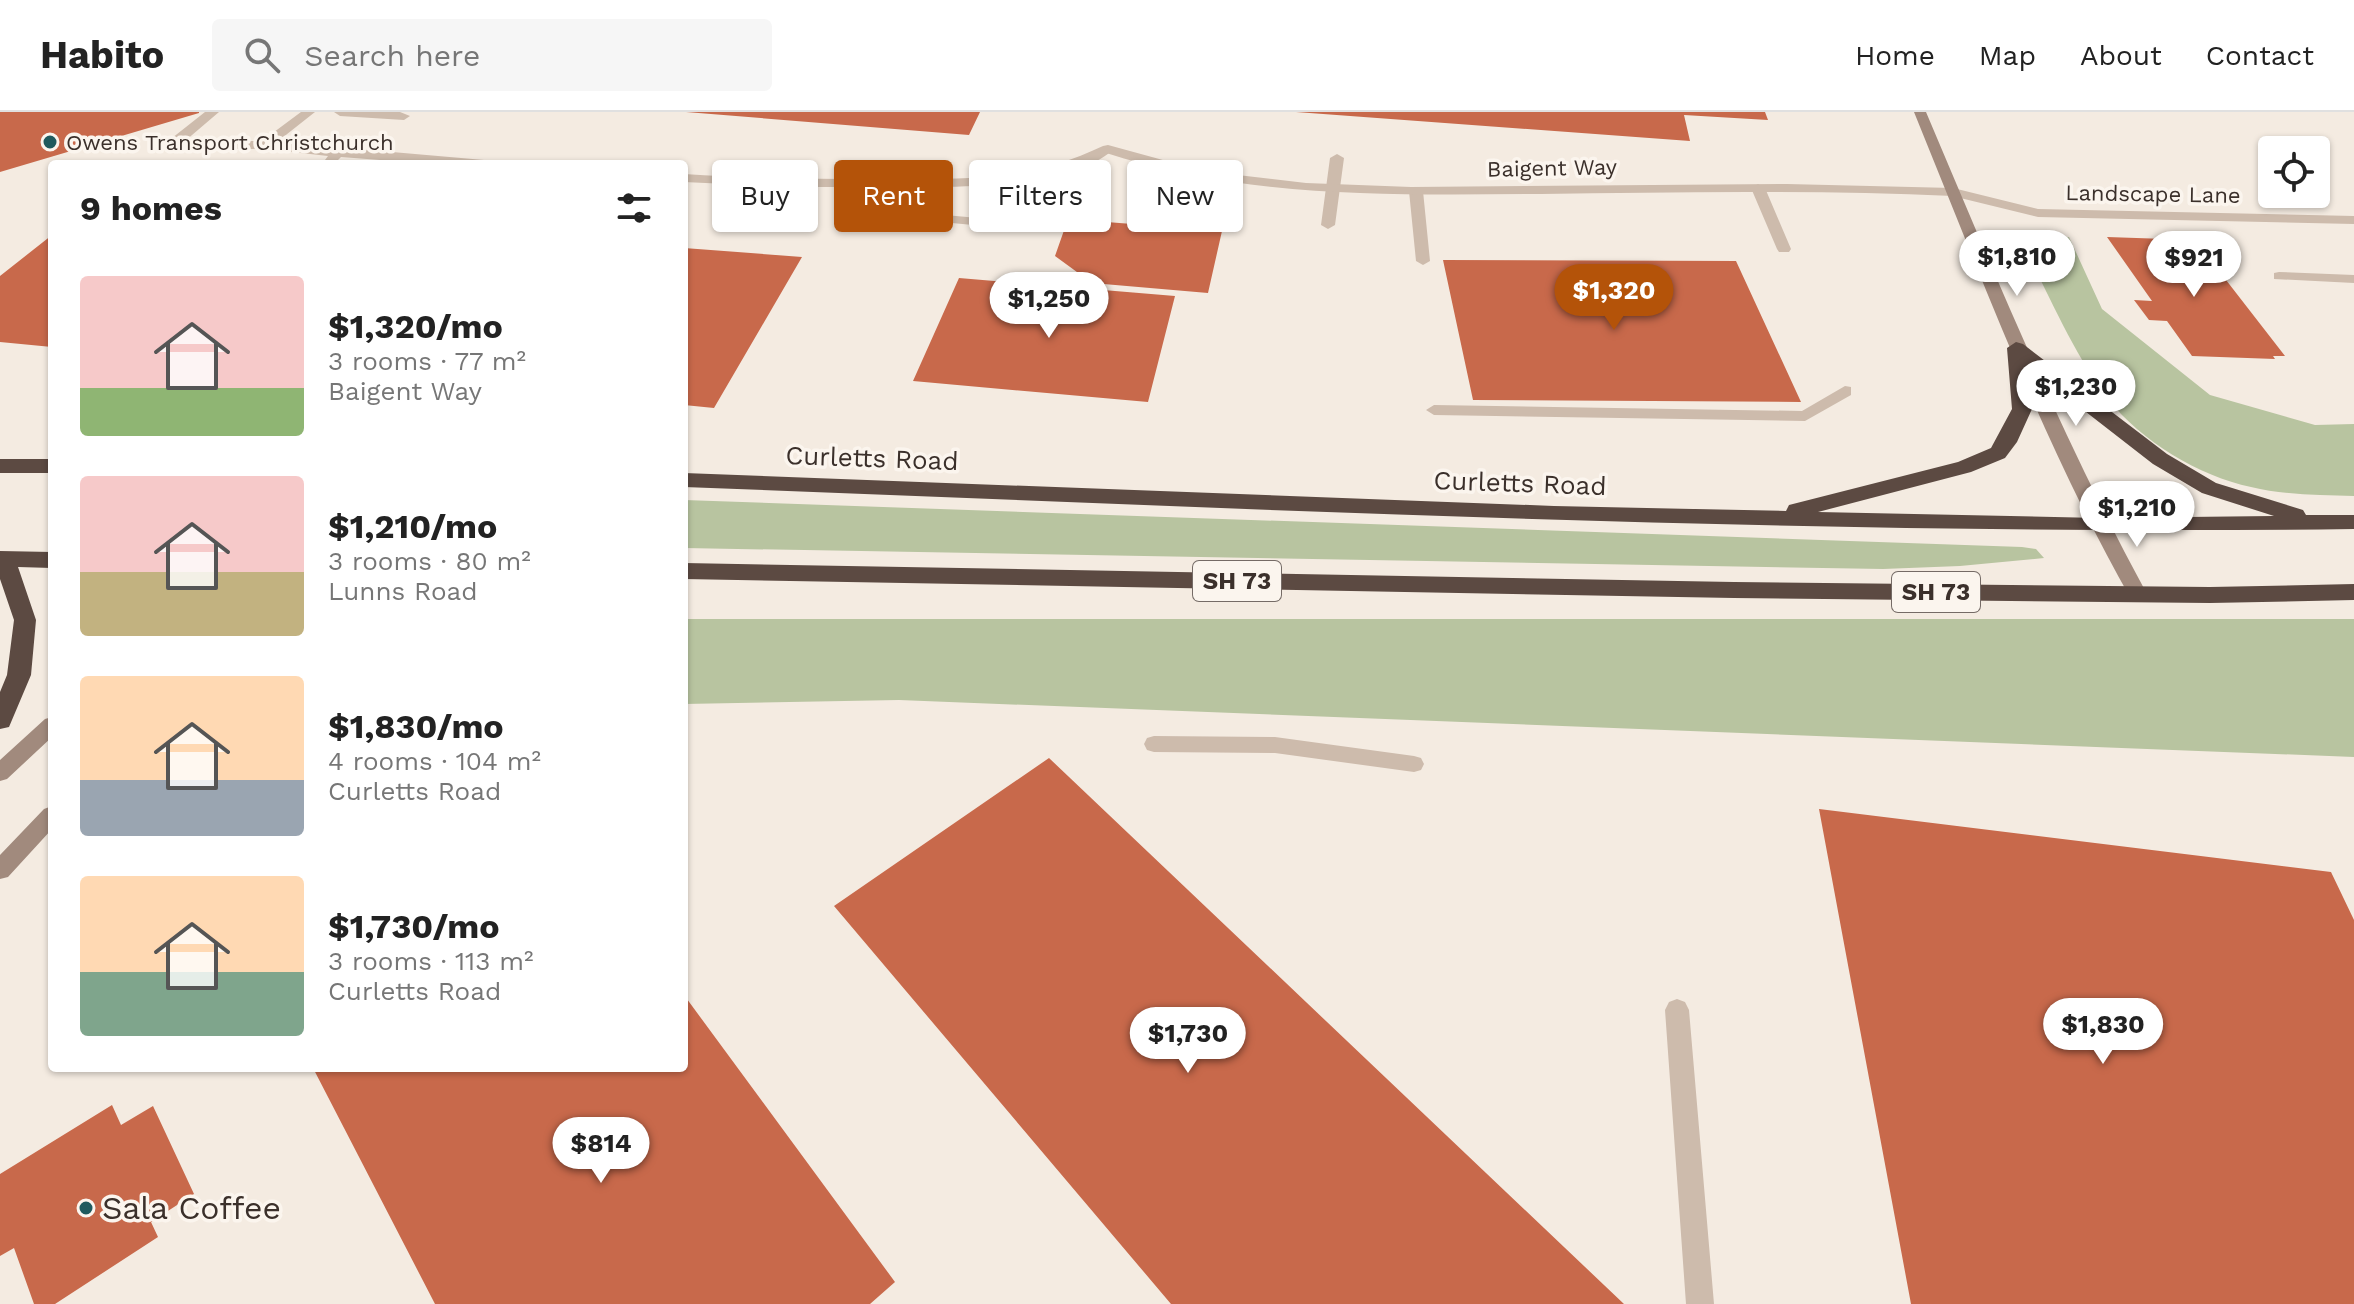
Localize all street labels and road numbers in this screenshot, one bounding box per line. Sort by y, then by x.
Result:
street label: Baigent Way [1487,154,1618,182]
street label: Landscape Lane [2065,180,2241,208]
street label: Curletts Road [785,440,959,476]
street label: Curletts Road [1433,465,1607,501]
road number: SH 73 [1193,561,1281,601]
road number: SH 73 [1892,572,1980,612]

